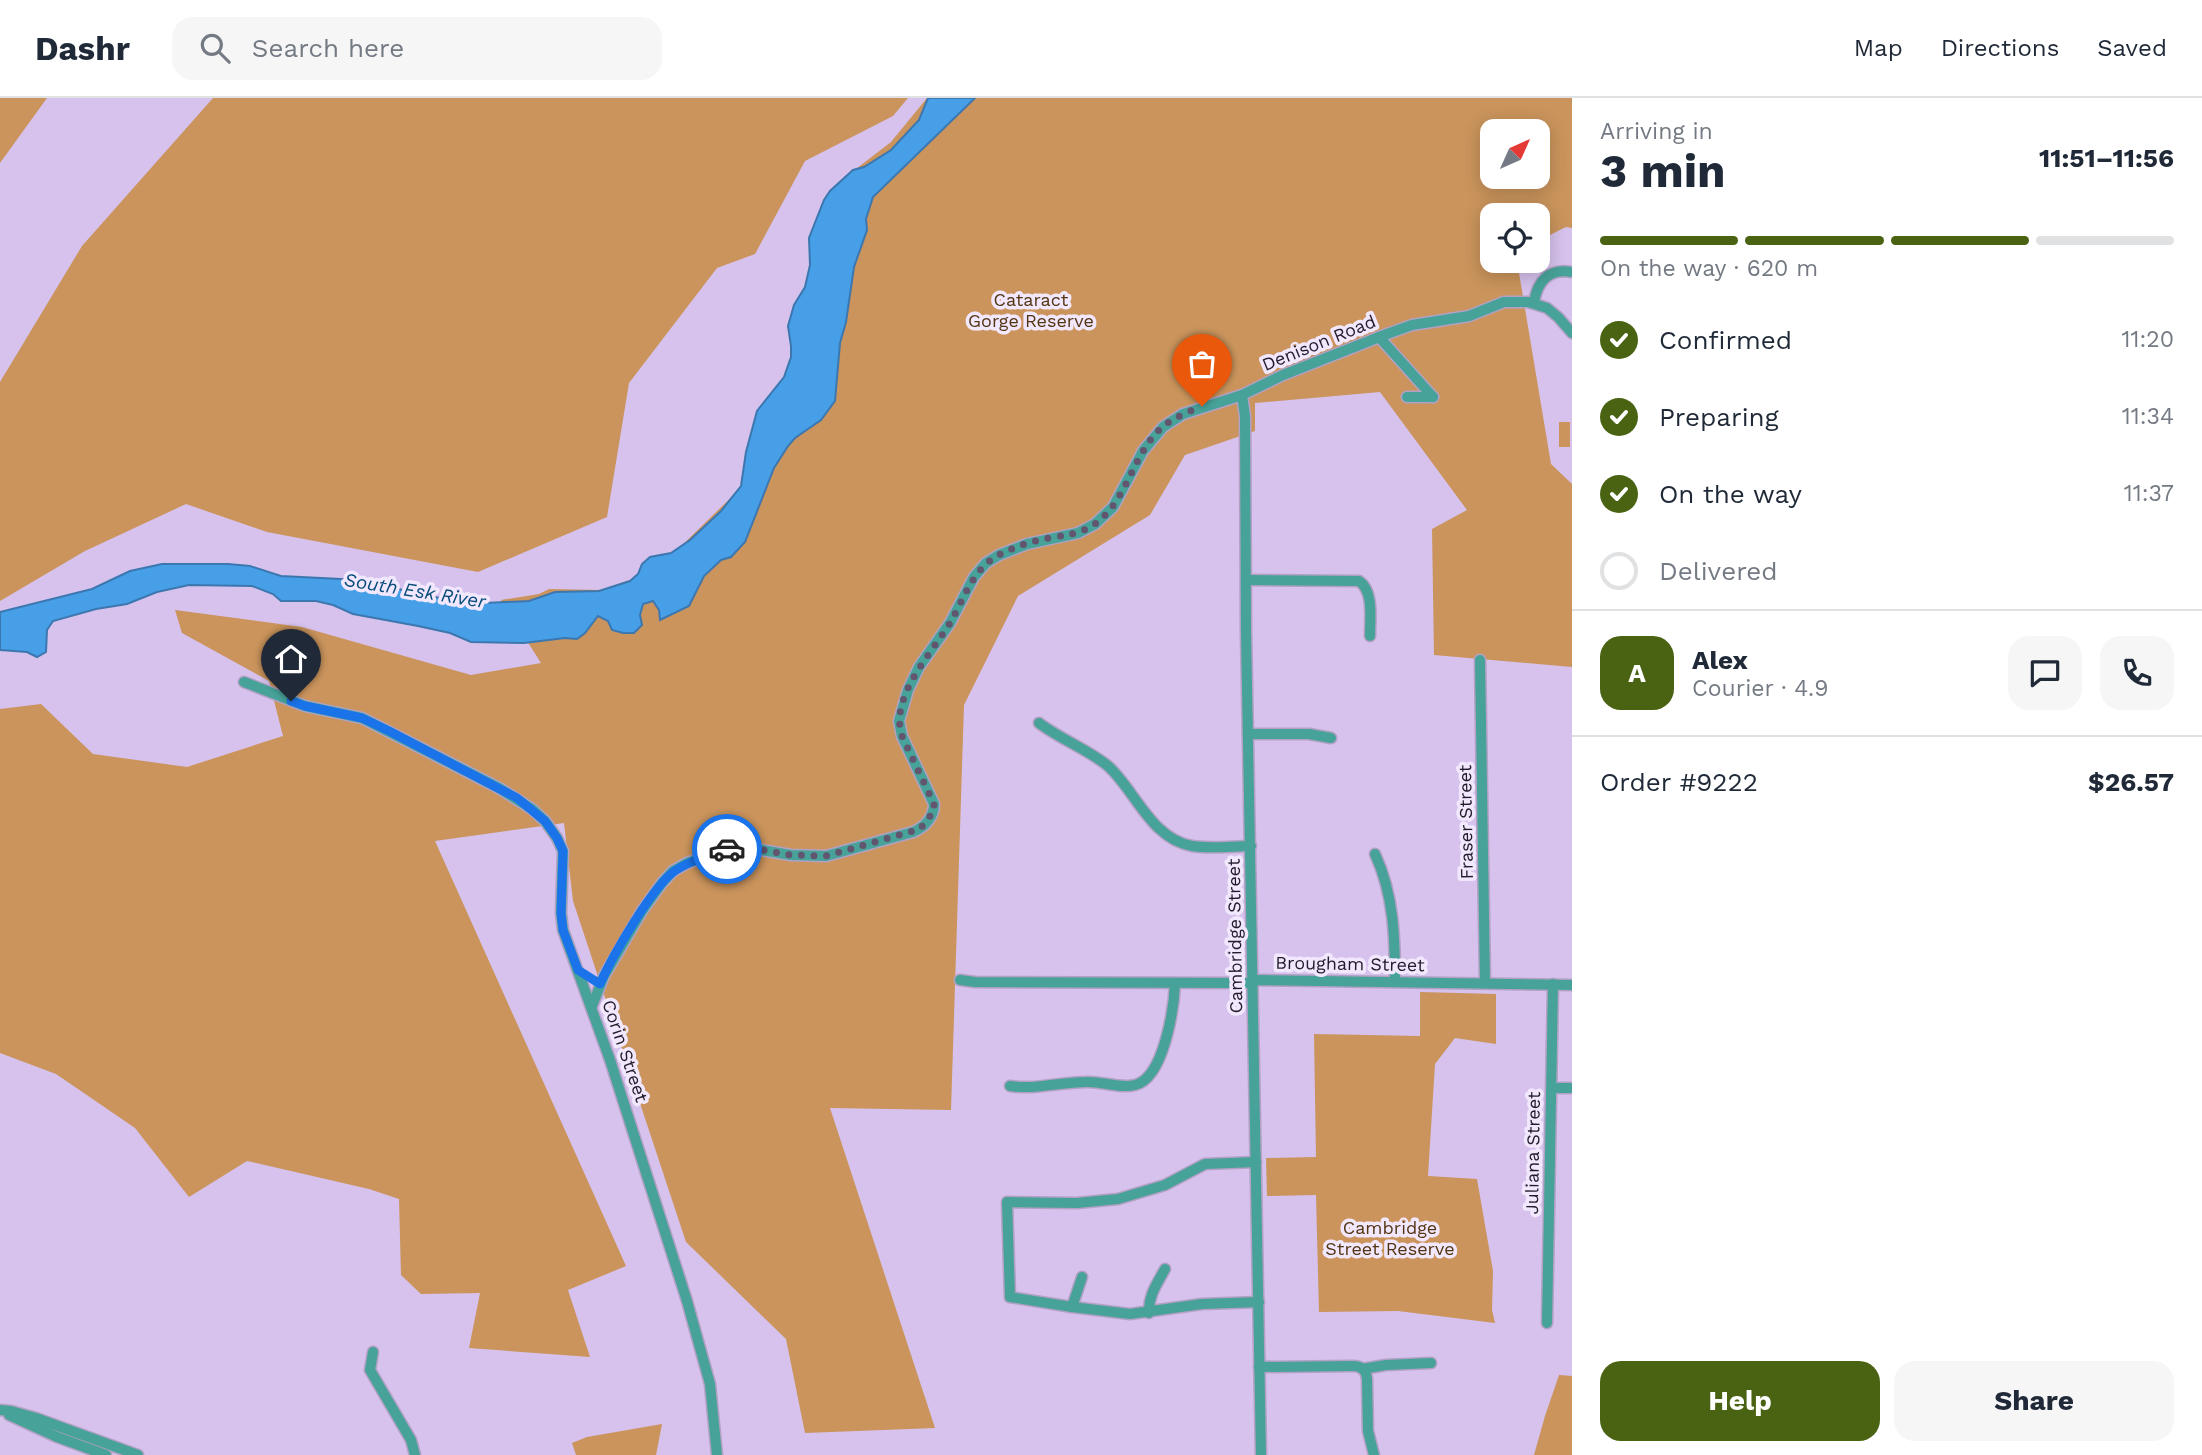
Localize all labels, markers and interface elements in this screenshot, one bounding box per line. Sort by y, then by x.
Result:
search box [172,17,662,80]
text: Dashr [35,29,130,68]
icon: search [196,29,234,67]
text: Search here [252,33,404,63]
text: Map [1854,34,1903,62]
text: Directions [1941,34,2059,62]
text: Saved [2097,34,2167,62]
text: Arriving in [1600,118,1713,145]
north arrow [1480,119,1550,189]
map controls [1480,119,1550,273]
text: 11:51–11:56 [2039,143,2174,173]
text: 3 min [1600,144,1726,198]
button: locate [1480,203,1550,273]
text: On the way · 620 m [1600,255,1818,282]
park label: Cataract Gorge Reserve [968,289,1094,331]
street label: Denison Road [1259,310,1379,375]
icon: check [1600,321,1638,359]
text: Confirmed [1659,325,1792,355]
text: 11:20 [2122,326,2174,353]
pin [1172,334,1232,406]
icon: bag [1183,345,1221,383]
icon: check [1600,398,1638,436]
text: Preparing [1659,402,1779,432]
text: 11:34 [2122,403,2174,430]
icon: check [1600,475,1638,513]
text: On the way [1659,479,1802,509]
text: 11:37 [2124,480,2174,507]
text: Delivered [1659,556,1778,586]
water label: South Esk River [343,568,488,613]
pin [261,629,321,701]
button: chat [2008,636,2082,710]
button: phone [2100,636,2174,710]
icon: home [272,640,310,678]
text: Alex [1692,645,1748,675]
text: A [1628,658,1646,688]
text: Courier · 4.9 [1692,675,1828,702]
street label: Fraser Street [1454,764,1477,880]
text: Order #9222 [1600,767,1758,797]
text: $26.57 [2088,767,2174,797]
courier [692,814,762,884]
icon: car [708,830,746,868]
street label: Cambridge Street [1223,858,1246,1014]
street label: Brougham Street [1275,952,1425,975]
street label: Corin Street [598,997,653,1105]
street label: Juliana Street [1521,1091,1544,1215]
park label: Cambridge Street Reserve [1325,1217,1455,1259]
button: Help [1600,1361,1880,1441]
button: Share [1894,1361,2174,1441]

